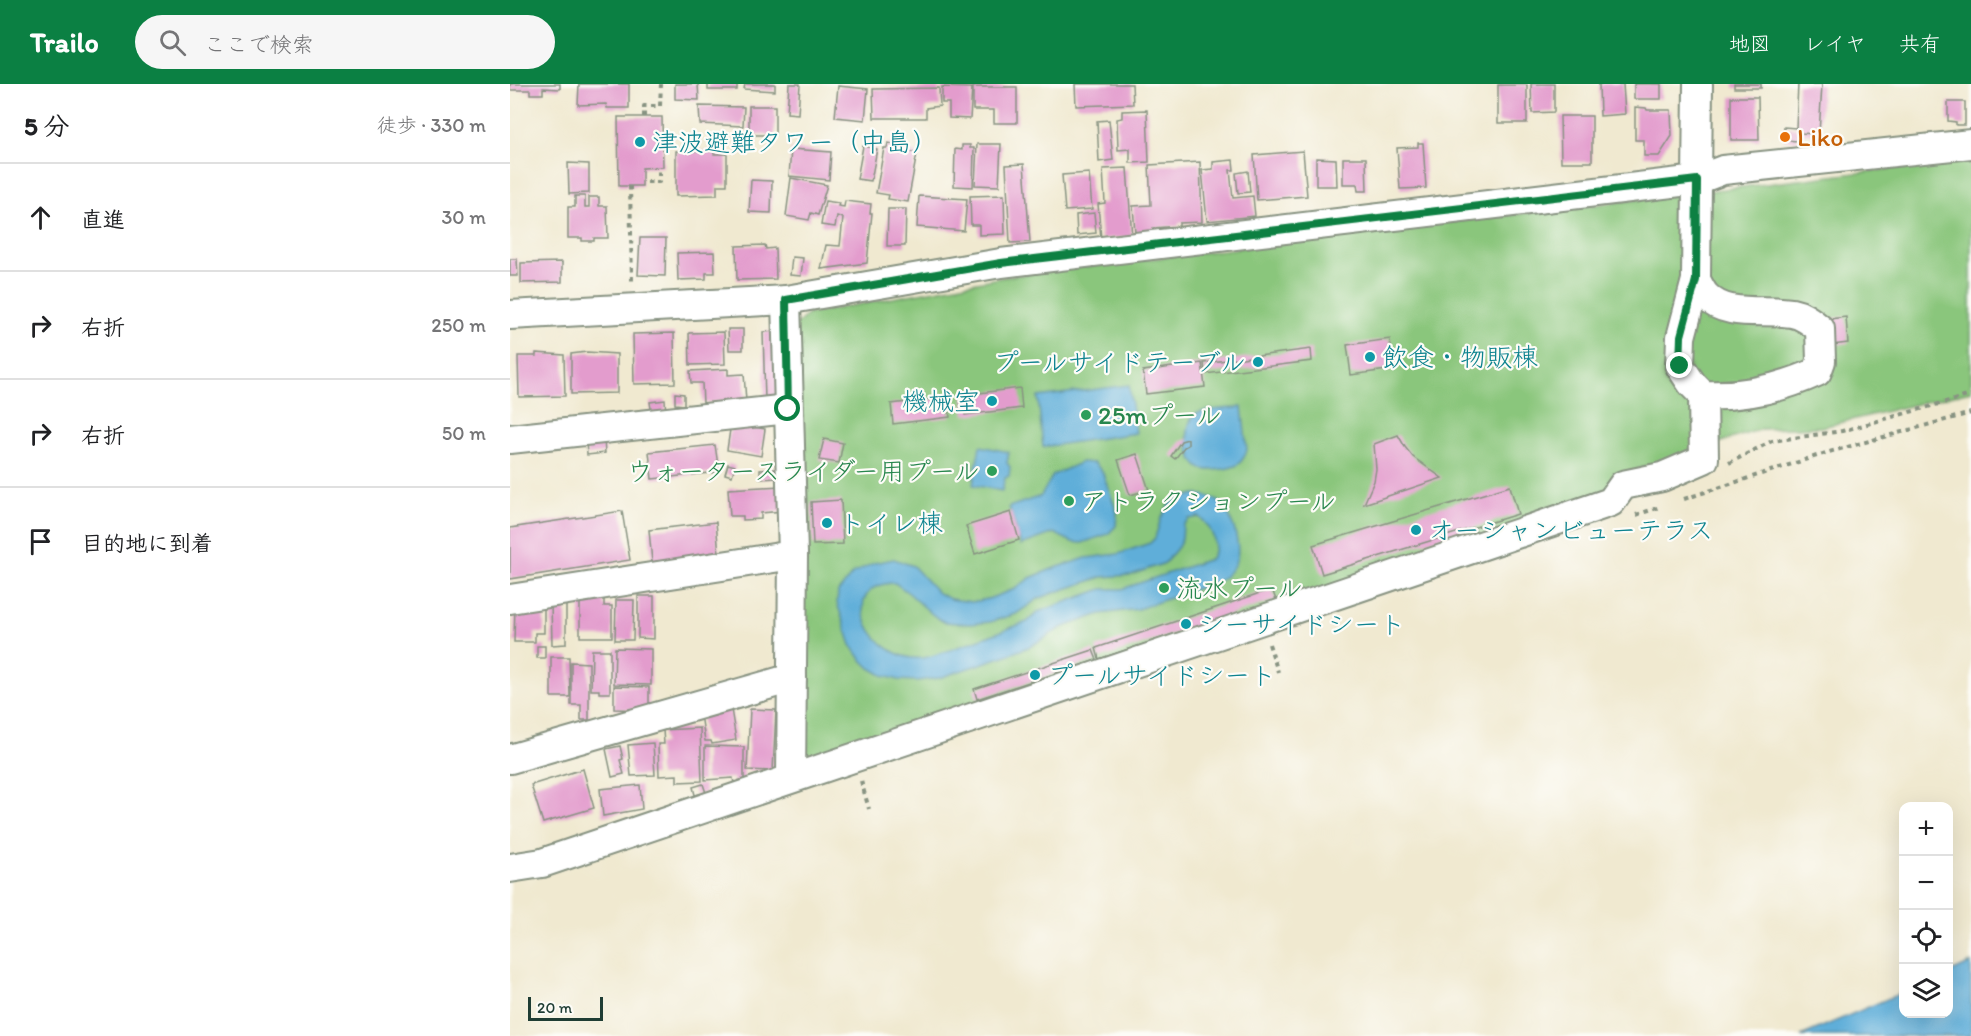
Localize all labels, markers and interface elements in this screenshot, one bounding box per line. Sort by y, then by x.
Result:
search box [135,15,555,69]
text: Trailo [30,25,99,59]
icon: search [156,26,189,59]
text: ここで検索 [204,31,314,58]
text: 地図 [1729,31,1771,56]
text: レイヤ [1804,31,1866,56]
text: 共有 [1899,31,1941,56]
text: 5 分 [24,110,70,142]
text: 徒歩 · 330 m [377,113,486,137]
place label: Liko [1797,121,1843,153]
place label: 津波避難タワー（中島） [652,126,938,158]
marker: Liko [1778,130,1792,144]
marker: 津波避難タワー（中島） [633,135,647,149]
icon: ahead [24,201,57,234]
text: 30 m [441,205,486,229]
text: 直進 [81,206,125,233]
icon: right [24,309,57,342]
text: 250 m [431,313,486,337]
text: 右折 [81,314,125,341]
place label: 飲食・物販棟 [1382,341,1538,373]
place label: プールサイドテーブル [993,346,1246,378]
marker: 飲食・物販棟 [1363,350,1377,364]
route end [1666,352,1692,378]
marker: プールサイドテーブル [1251,355,1265,369]
place label: 機械室 [902,385,980,417]
marker: 機械室 [985,394,999,408]
route start [774,395,800,421]
place label: 25mプール [1098,399,1222,431]
marker: 25mプール [1079,408,1093,422]
icon: right [24,417,57,450]
text: 50 m [442,421,486,445]
text: 右折 [81,422,125,449]
place label: ウォータースライダー用プール [626,455,980,487]
marker: ウォータースライダー用プール [985,464,999,478]
place label: アトラクションプール [1081,485,1336,517]
marker: アトラクションプール [1062,494,1076,508]
place label: トイレ棟 [839,507,943,539]
place label: オーシャンビューテラス [1428,514,1713,546]
marker: トイレ棟 [820,516,834,530]
marker: オーシャンビューテラス [1409,523,1423,537]
icon: arrive [24,525,57,558]
text: 目的地に到着 [81,530,213,557]
place label: 流水プール [1176,572,1303,604]
marker: 流水プール [1157,581,1171,595]
place label: シーサイドシート [1198,608,1405,640]
marker: シーサイドシート [1179,617,1193,631]
place label: プールサイドシート [1047,659,1276,691]
marker: プールサイドシート [1028,668,1042,682]
map controls [1899,802,1953,1018]
button: + [1899,802,1953,856]
button: − [1899,856,1953,910]
button: locate [1899,910,1953,964]
button: layers [1899,964,1953,1018]
scale bar [528,994,603,1022]
text: 20 m [537,998,572,1017]

